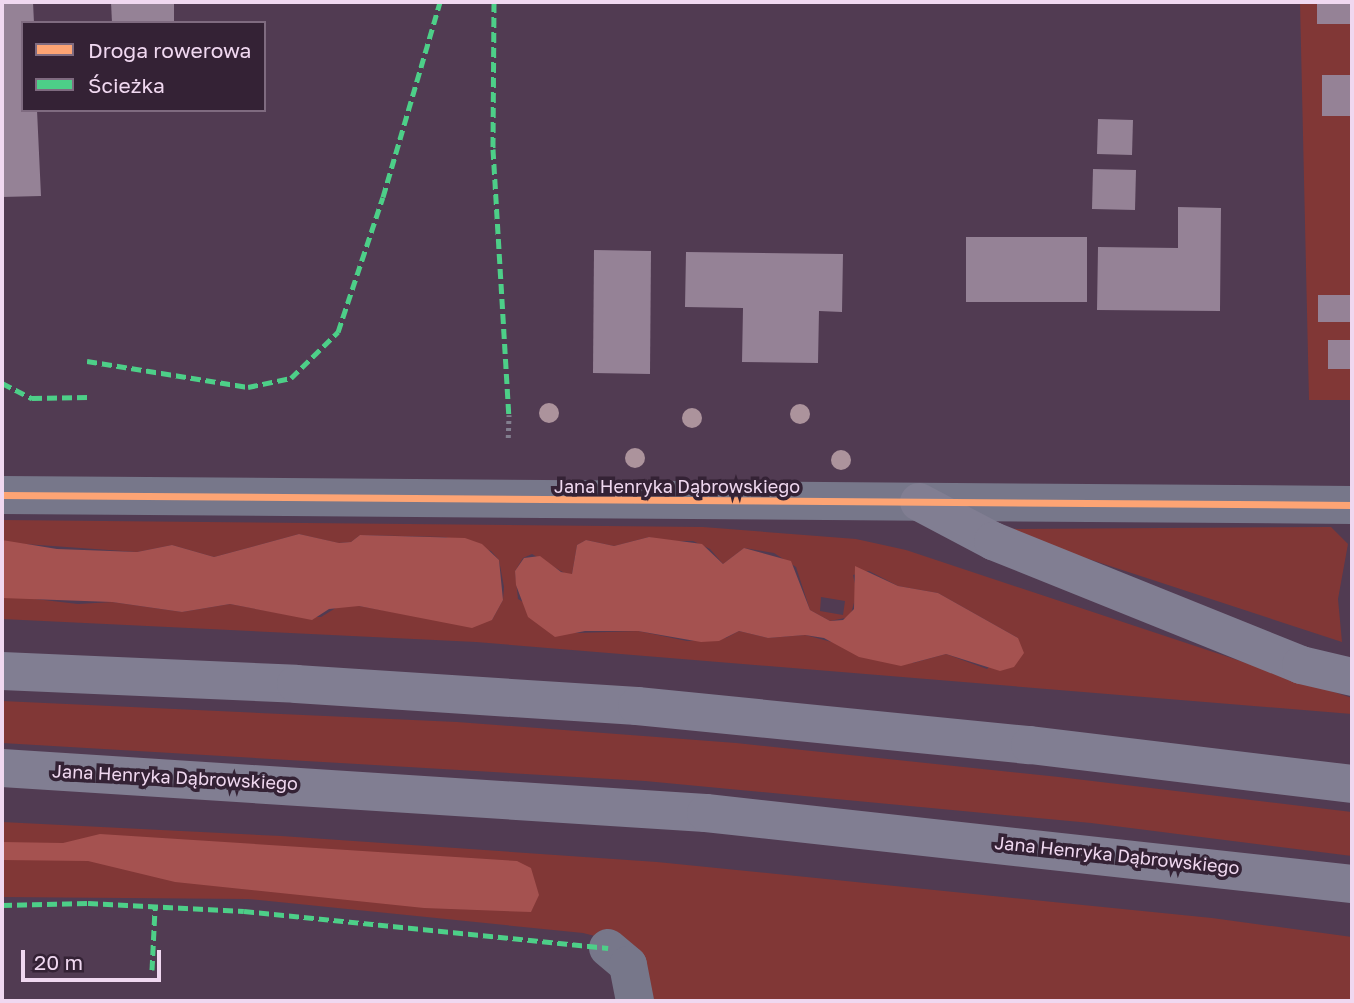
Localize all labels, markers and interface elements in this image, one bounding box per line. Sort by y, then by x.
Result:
legend [21,21,266,112]
text: Droga rowerowa [88,37,251,63]
text: Ścieżka [88,72,165,98]
street label: Jana Henryka Dąbrowskiego [554,475,800,497]
street label: Jana Henryka Dąbrowskiego [52,760,298,794]
street label: Jana Henryka Dąbrowskiego [993,831,1241,879]
scale bar [24,936,164,980]
text: 20 m [34,949,83,975]

